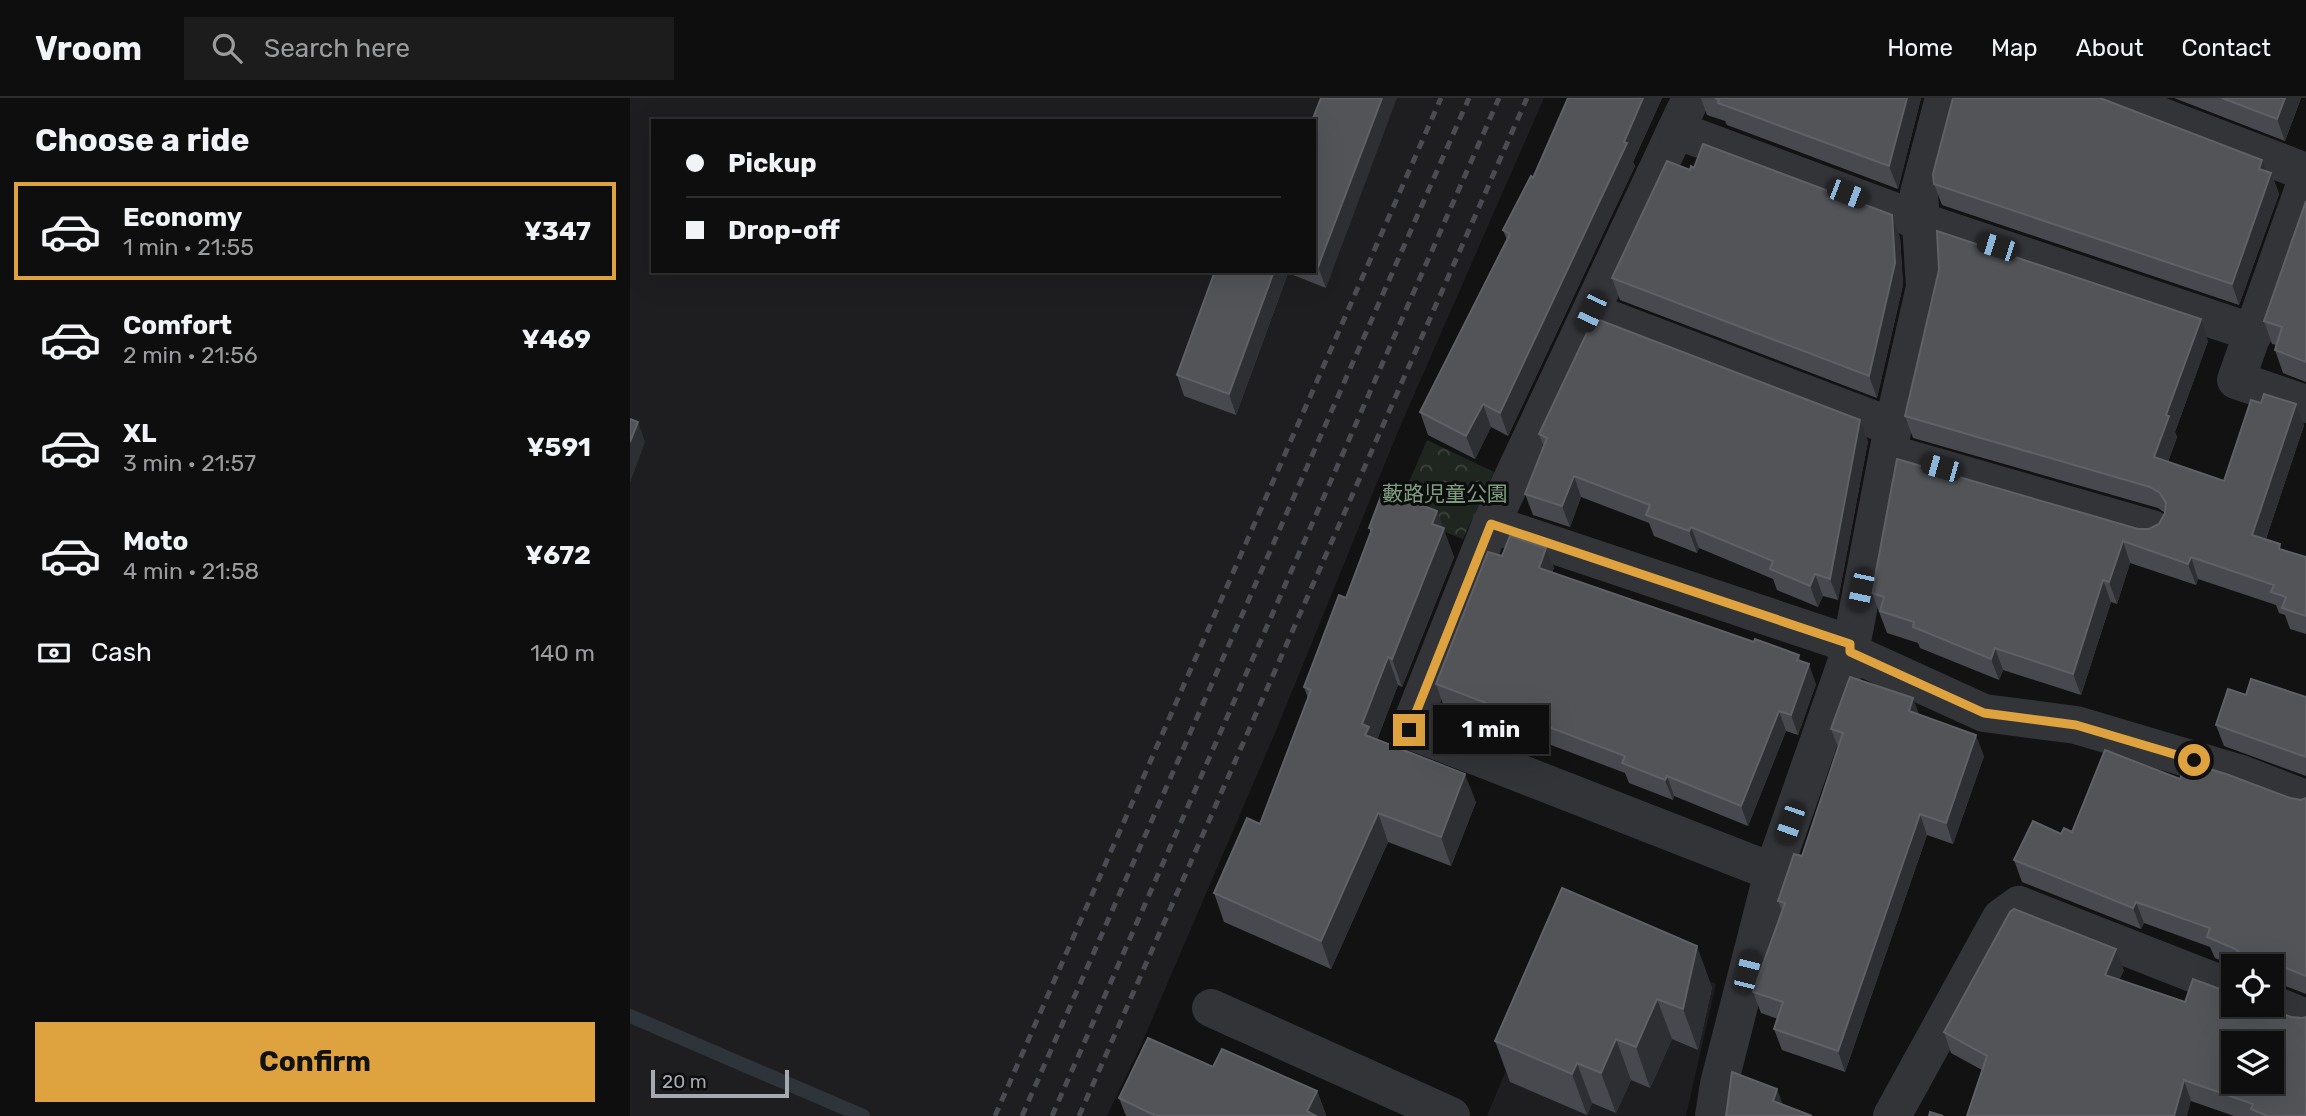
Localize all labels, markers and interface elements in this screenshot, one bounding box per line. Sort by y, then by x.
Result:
search box [184,17,674,80]
text: Vroom [35,29,142,68]
icon: search [208,29,246,67]
text: Search here [264,33,410,64]
text: Home [1887,34,1953,62]
text: Map [1991,34,2038,62]
text: About [2076,34,2144,62]
text: Contact [2182,34,2271,62]
text: Choose a ride [35,121,249,159]
text: Pickup [728,148,817,179]
car [1824,177,1871,211]
icon: car [39,200,102,263]
text: Economy [123,202,242,233]
text: Drop-off [728,215,840,246]
text: ¥347 [524,216,591,247]
car [1974,231,2021,263]
text: 1 min · 21:55 [123,233,254,261]
car [1573,289,1610,335]
icon: car [39,308,102,371]
text: Comfort [123,310,232,341]
text: ¥469 [522,324,591,355]
text: 2 min · 21:56 [123,341,258,369]
icon: car [39,416,102,479]
text: XL [123,418,156,449]
text: ¥591 [527,432,591,463]
text: 3 min · 21:57 [123,449,256,477]
car [1918,452,1965,484]
park label: 藪路児童公園 [1382,481,1508,506]
icon: car [39,524,102,587]
text: Moto [123,526,188,557]
text: ¥672 [525,540,591,571]
text: 4 min · 21:58 [123,557,259,585]
car [1847,567,1876,613]
icon: cash [35,634,73,672]
text: Cash [91,637,152,668]
text: 140 m [530,639,595,667]
callout: 1 min [1434,706,1549,754]
route end [1393,714,1425,746]
text: 1 min [1462,715,1520,743]
route start [2178,744,2210,776]
car [1774,800,1807,846]
car [1732,949,1763,995]
map controls [2221,954,2284,1094]
button: locate [2221,954,2284,1017]
button: Confirm [35,1022,595,1102]
button: layers [2221,1031,2284,1094]
scale bar [651,1067,789,1099]
text: 20 m [662,1070,707,1093]

